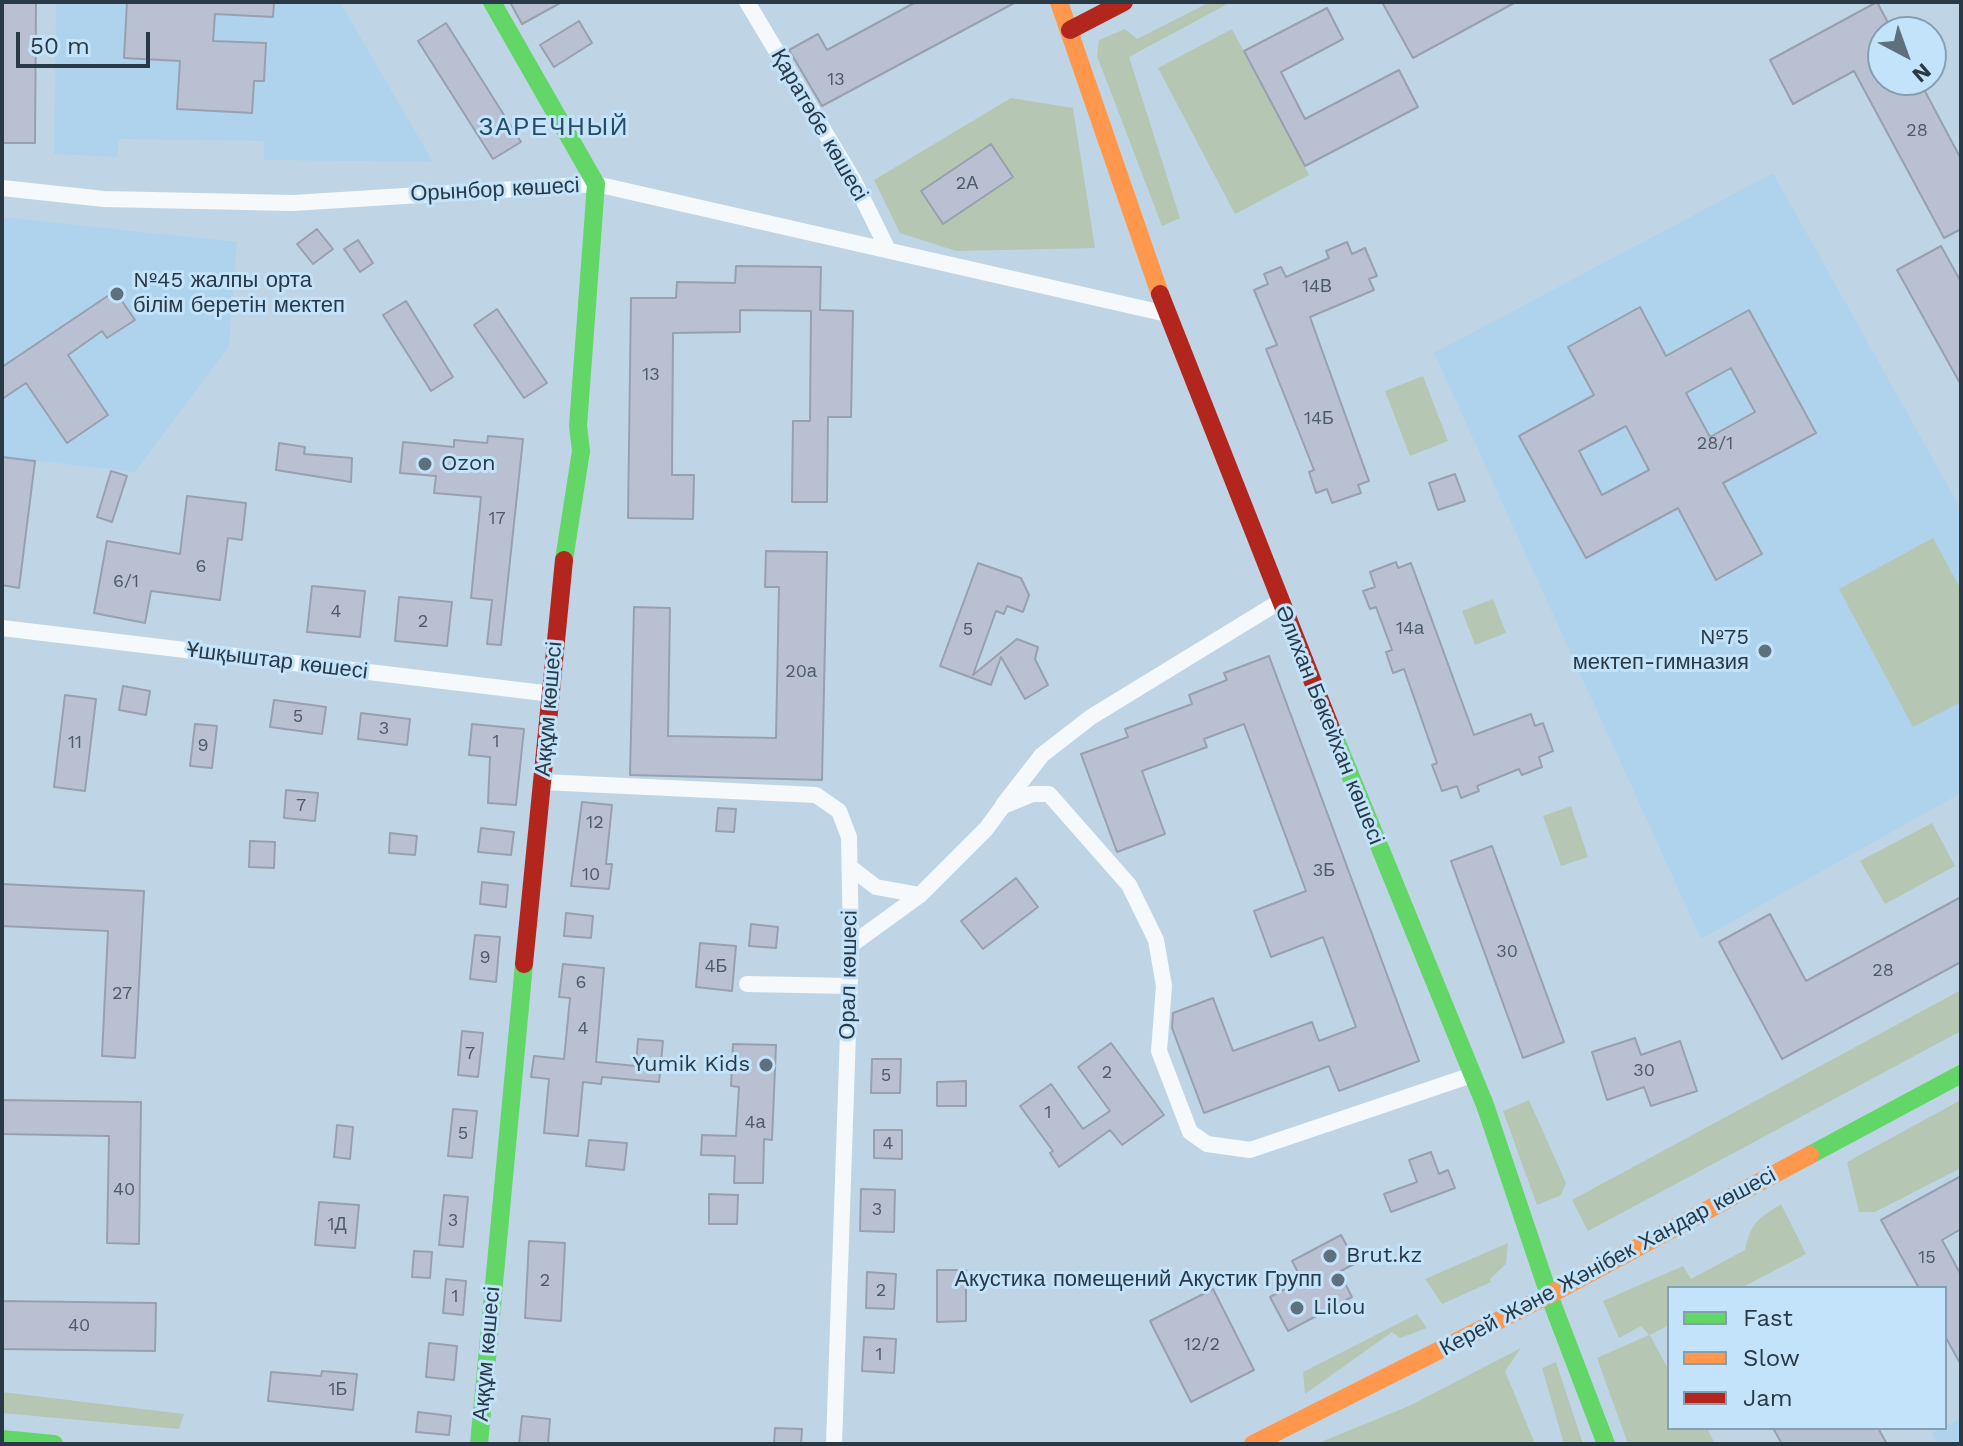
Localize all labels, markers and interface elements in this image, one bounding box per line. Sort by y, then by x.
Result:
scale bar [20,16,154,66]
north arrow [1867,16,1947,96]
text: 50 m [30,32,90,60]
street label: Қаратөбе көшесі [765,44,873,206]
text: N [1907,58,1936,88]
house number: 13 [827,69,845,91]
district label: ЗАРЕЧНЫЙ [479,114,629,142]
house number: 28 [1906,120,1928,142]
street label: Орынбор көшесі [410,172,580,208]
house number: 2А [956,173,978,195]
place label: №45 жалпы орта білім беретін мектеп [133,268,345,320]
house number: 14В [1302,276,1332,298]
marker: №45 жалпы орта білім беретін мектеп [108,285,126,303]
house number: 13 [642,364,660,386]
house number: 14Б [1304,408,1334,430]
house number: 28/1 [1697,433,1733,455]
place label: Ozon [441,451,496,477]
marker: Ozon [416,455,434,473]
house number: 17 [488,508,506,530]
house number: 6 [196,556,206,578]
house number: 6/1 [113,571,139,593]
house number: 4 [331,601,341,623]
street label: Әлихан Бөкейхан көшесі [1269,602,1389,848]
house number: 2 [418,611,428,633]
house number: 14а [1396,618,1424,640]
house number: 5 [963,619,973,641]
place label: №75 мектеп-гимназия [1573,625,1749,676]
street label: Ұшқыштар көшесі [185,637,369,685]
street label: Аққұм көшесі [530,641,568,777]
marker: №75 мектеп-гимназия [1756,642,1774,660]
house number: 20а [785,661,817,683]
house number: 5 [293,706,303,728]
house number: 3 [379,718,389,740]
house number: 1 [492,731,500,753]
house number: 11 [68,732,82,754]
house number: 9 [197,735,209,757]
house number: 7 [296,795,306,817]
house number: 12 [586,812,604,834]
house number: 3Б [1313,860,1335,882]
house number: 10 [582,864,600,886]
street label: Орал көшесі [835,910,863,1040]
house number: 30 [1496,941,1518,963]
house number: 9 [479,947,491,969]
house number: 4Б [705,956,727,978]
house number: 28 [1872,960,1894,982]
house number: 6 [576,972,586,994]
house number: 27 [112,983,132,1005]
house number: 4 [578,1018,588,1040]
house number: 7 [465,1043,475,1065]
place label: Yumik Kids [633,1052,750,1078]
marker: Yumik Kids [757,1056,775,1074]
house number: 30 [1633,1060,1655,1082]
house number: 2 [1102,1062,1112,1084]
house number: 5 [881,1065,891,1087]
house number: 1 [1044,1102,1052,1124]
house number: 4а [744,1112,766,1134]
house number: 5 [458,1123,468,1145]
house number: 4 [883,1133,893,1155]
street label: Керей Және Жәнібек Хандар көшесі [1436,1162,1780,1362]
house number: 40 [113,1179,135,1201]
house number: 3 [872,1199,882,1221]
house number: 3 [448,1210,458,1232]
house number: 1Д [327,1214,347,1236]
place label: Brut.kz [1346,1243,1422,1269]
marker: Brut.kz [1321,1247,1339,1265]
house number: 15 [1918,1247,1936,1269]
place label: Акустика помещений Акустик Групп [954,1267,1322,1293]
house number: 2 [540,1270,550,1292]
marker: Акустика помещений Акустик Групп [1329,1271,1347,1289]
house number: 2 [876,1280,886,1302]
house number: 1 [451,1286,459,1308]
street label: Аққұм көшесі [468,1286,506,1422]
legend [1667,1286,1947,1430]
place label: Lilou [1313,1295,1366,1321]
marker: Lilou [1288,1299,1306,1317]
text: Fast [1743,1304,1793,1332]
house number: 40 [68,1315,90,1337]
house number: 12/2 [1184,1334,1220,1356]
house number: 1 [875,1344,883,1366]
text: Slow [1743,1344,1800,1372]
house number: 1Б [329,1379,347,1401]
text: Jam [1743,1384,1793,1412]

